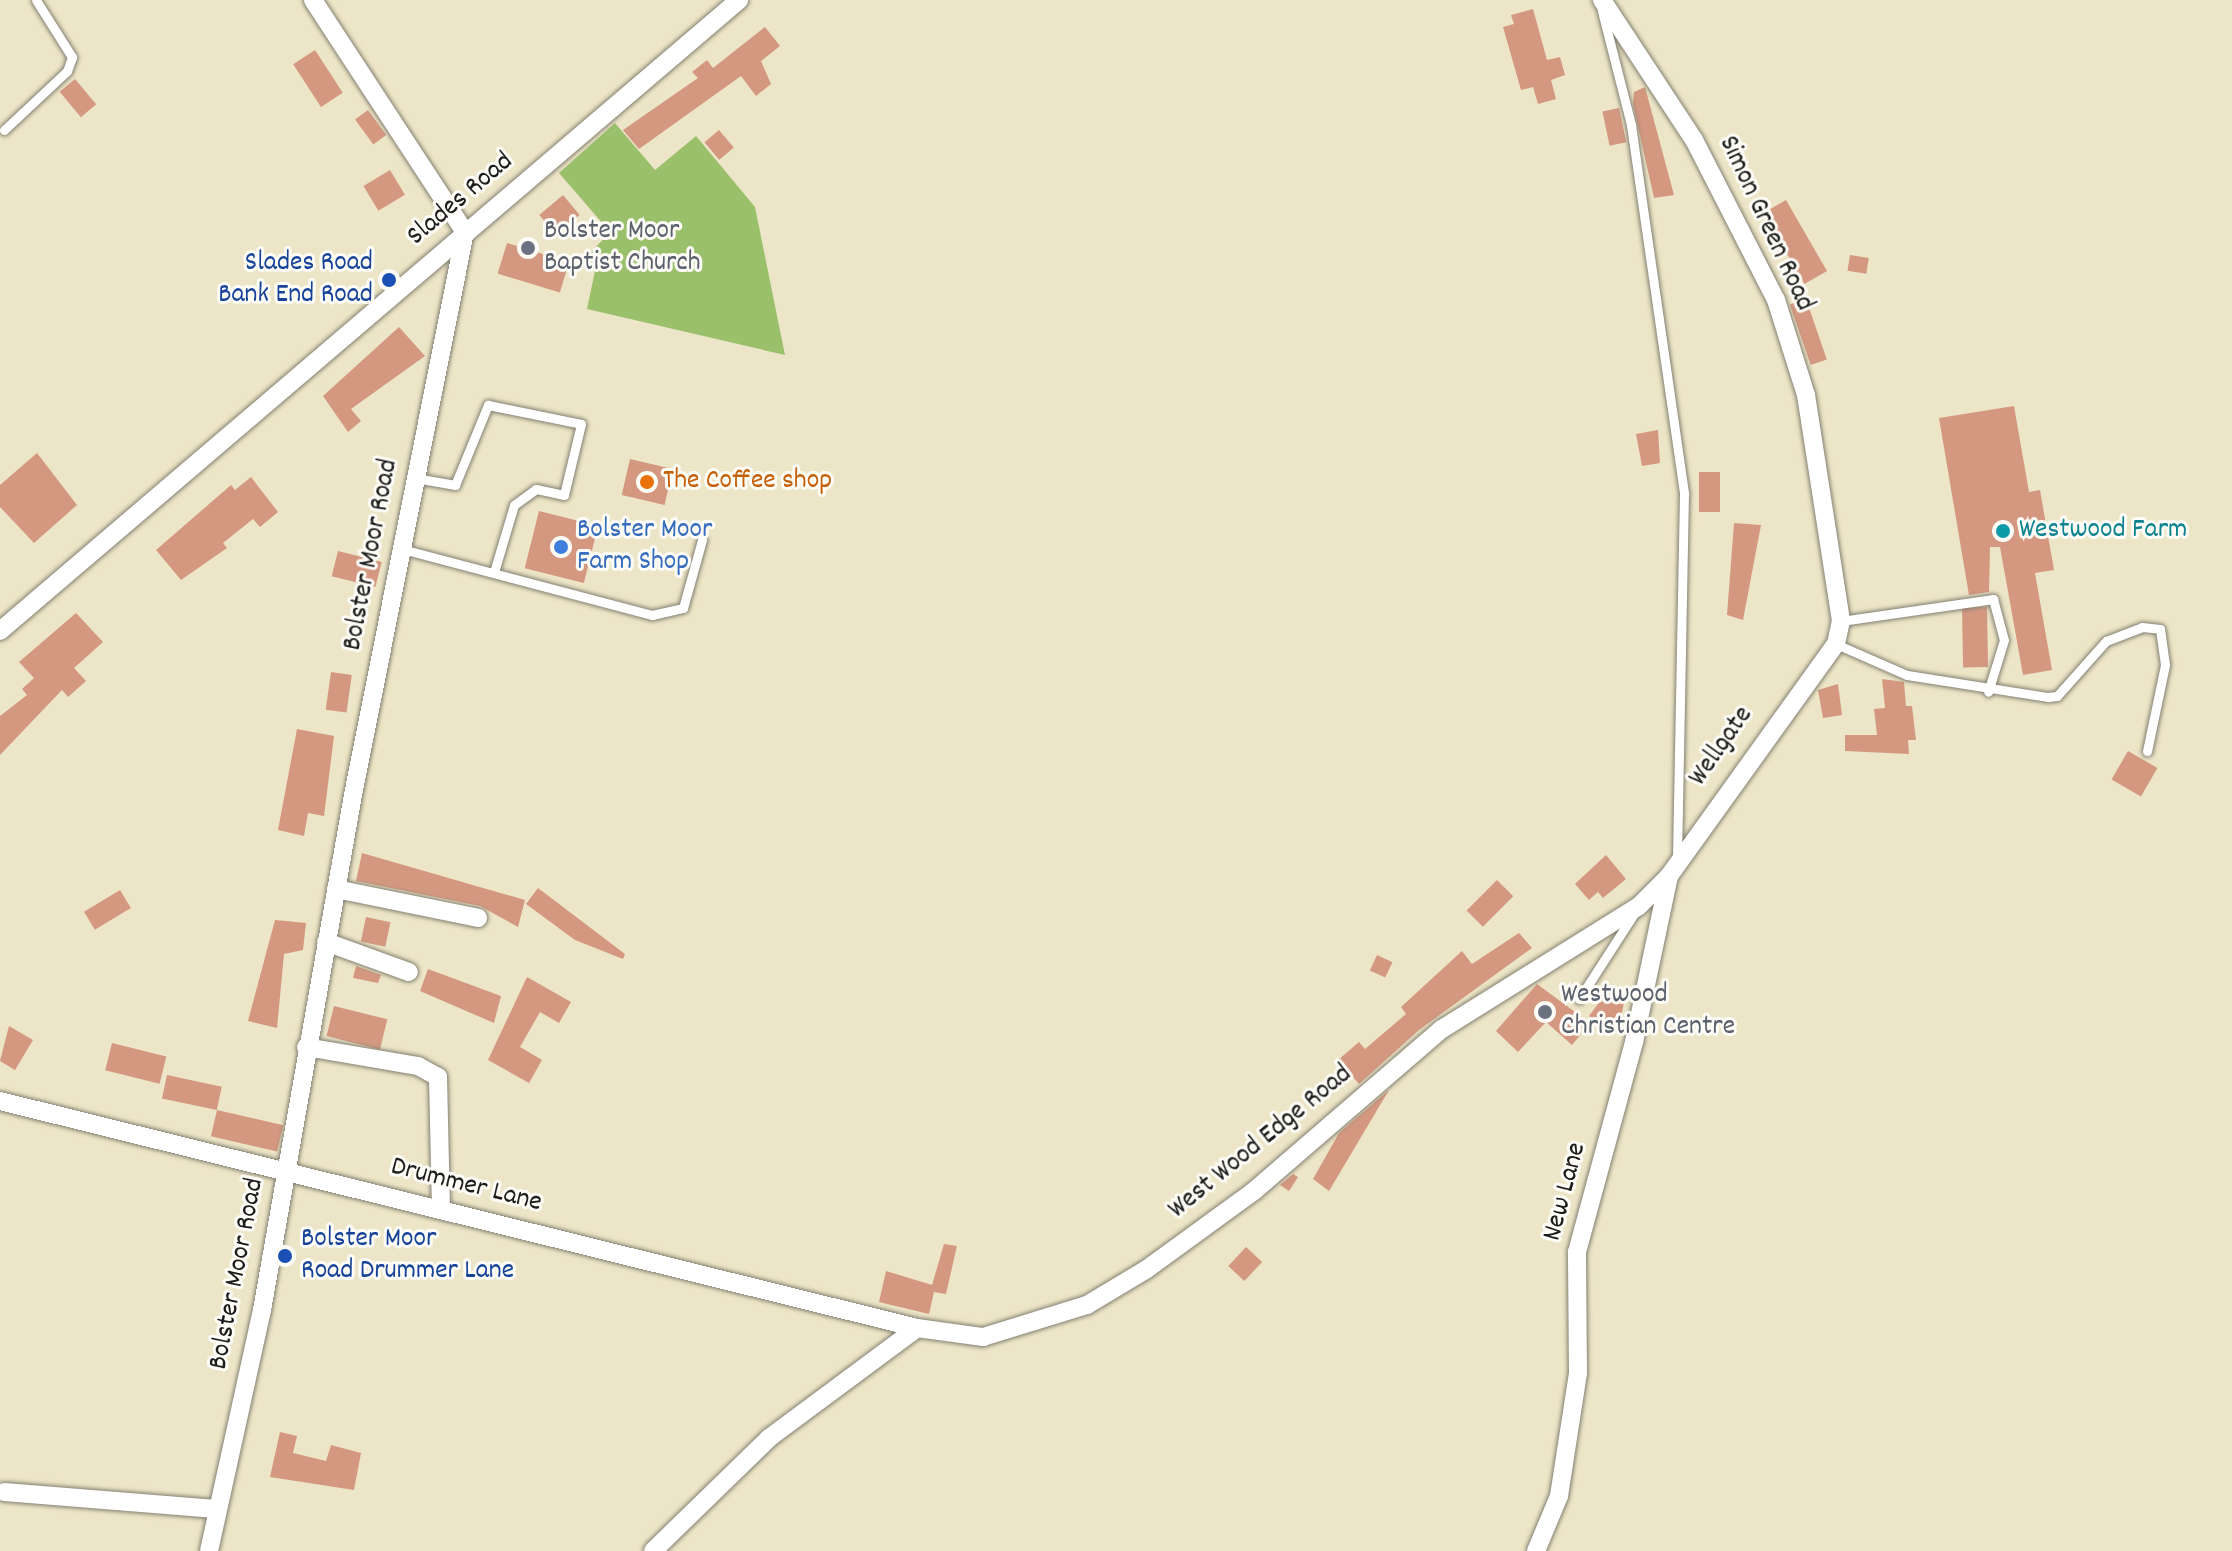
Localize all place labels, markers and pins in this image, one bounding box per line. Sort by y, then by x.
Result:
place label: Bolster Moor Baptist Church [544,215,700,281]
marker: Bolster Moor Baptist Church [519,239,537,257]
place label: Slades Road Bank End Road [218,247,373,313]
marker: Slades Road Bank End Road [380,271,398,289]
place label: The Coffee shop [663,465,832,499]
marker: The Coffee shop [638,473,656,491]
place label: Bolster Moor Farm Shop [577,514,712,580]
place label: Westwood Farm [2019,514,2187,548]
marker: Westwood Farm [1994,522,2012,540]
marker: Bolster Moor Farm Shop [552,538,570,556]
place label: Westwood Christian Centre [1561,979,1735,1045]
marker: Westwood Christian Centre [1536,1003,1554,1021]
place label: Bolster Moor Road Drummer Lane [301,1223,514,1289]
marker: Bolster Moor Road Drummer Lane [276,1247,294,1265]

